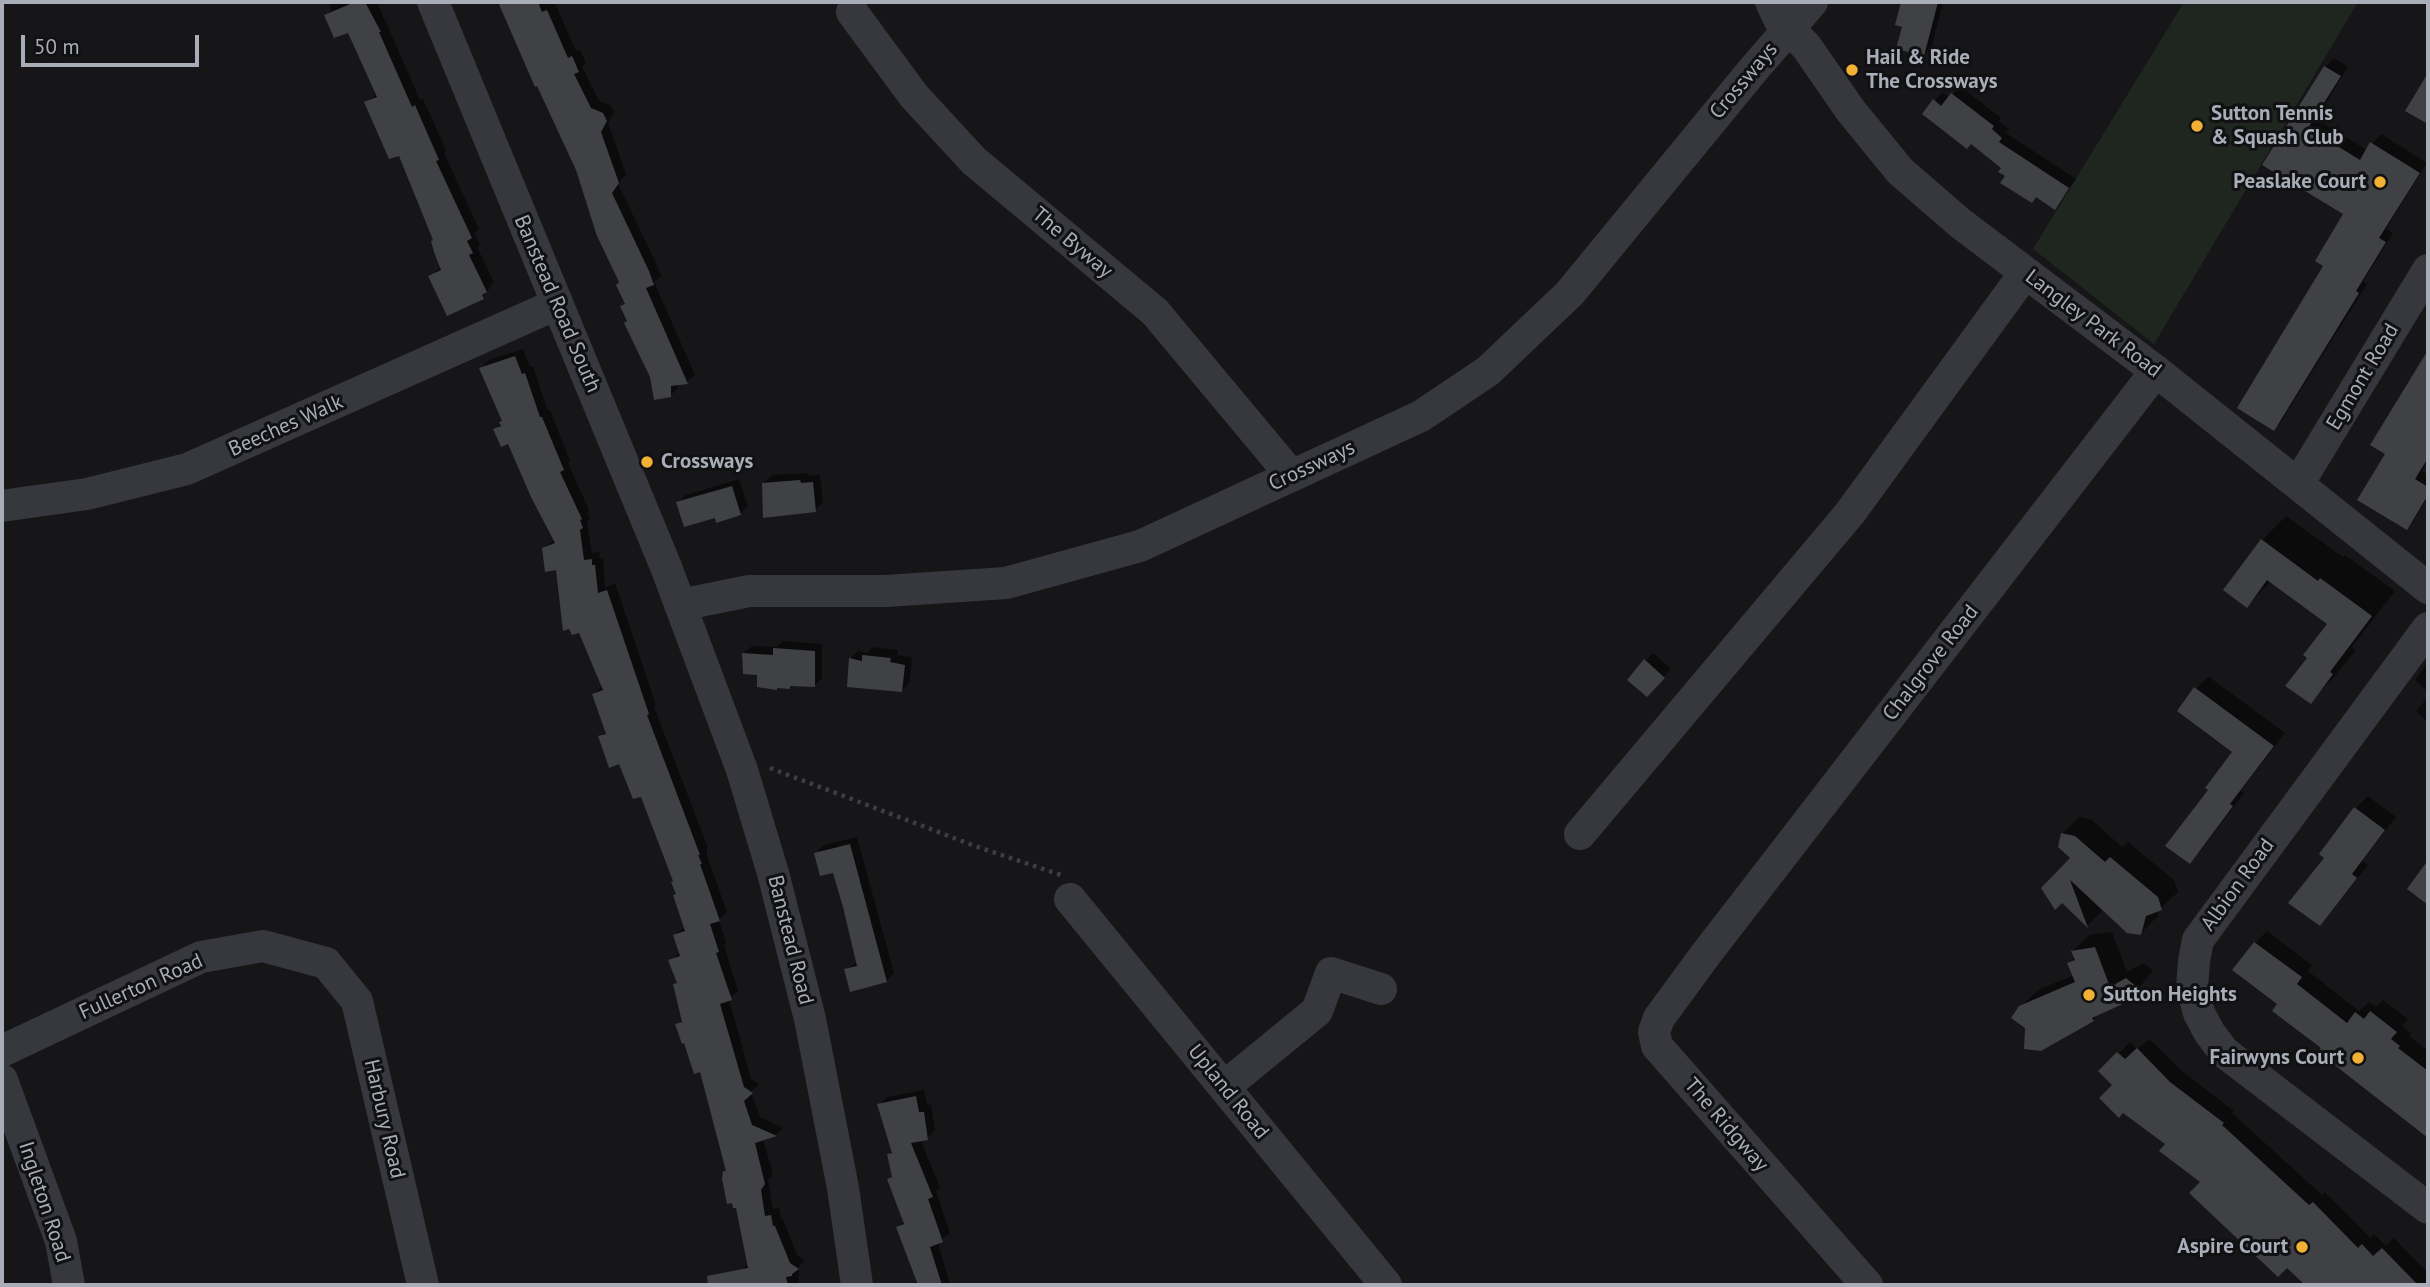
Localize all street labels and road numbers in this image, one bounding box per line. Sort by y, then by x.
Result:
street label: Crossways [1705,38,1783,124]
street label: The Byway [1027,202,1117,284]
street label: Banstead Road South [508,211,606,397]
street label: Langley Park Road [2020,265,2166,383]
street label: Egmont Road [2321,319,2405,435]
street label: Beeches Walk [225,390,347,462]
street label: Crossways [1265,435,1359,497]
street label: Chalgrove Road [1878,600,1984,726]
street label: Albion Road [2196,834,2280,936]
street label: Banstead Road [762,873,818,1007]
street label: Fullerton Road [75,949,207,1025]
street label: Upland Road [1182,1040,1274,1144]
street label: Harbury Road [358,1057,410,1181]
street label: The Ridgway [1679,1073,1773,1177]
street label: Ingleton Road [13,1138,75,1266]

